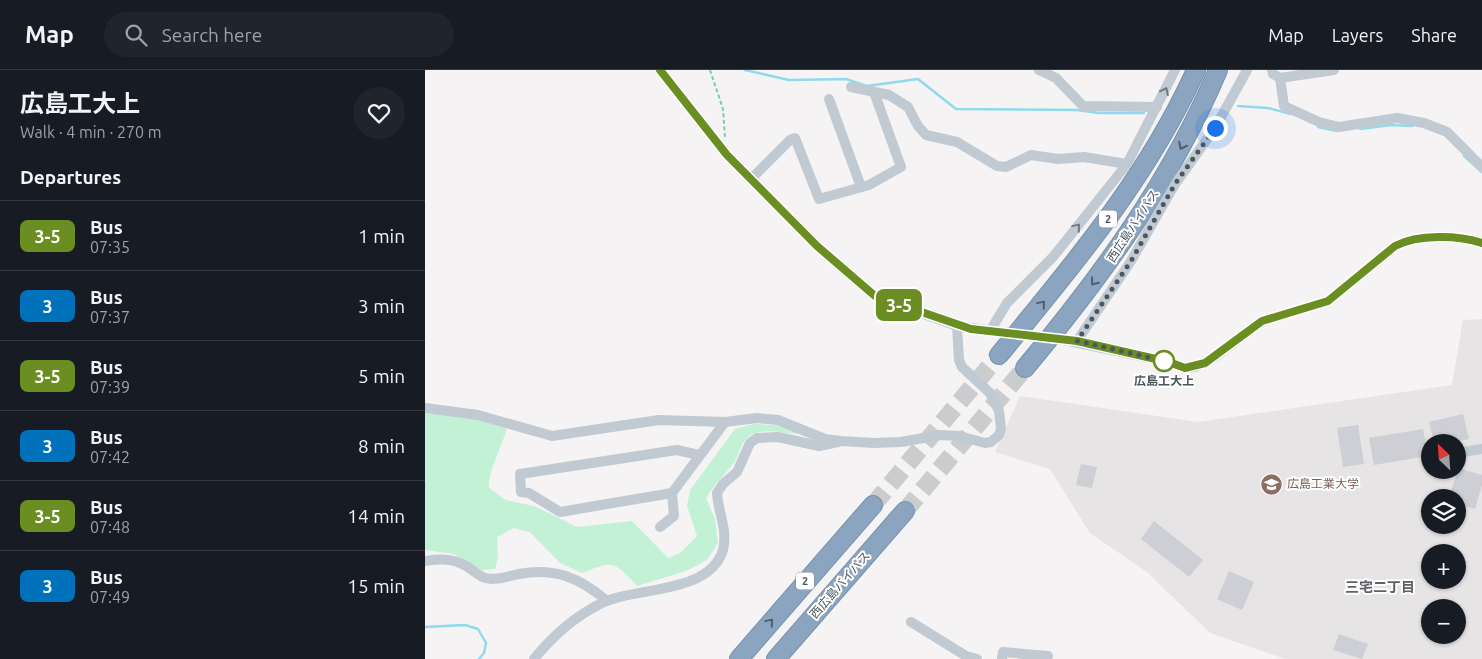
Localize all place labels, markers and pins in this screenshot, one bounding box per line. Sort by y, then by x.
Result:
marker: 広島工大上 [1153,350,1175,372]
place label: 広島工大上 [1134,374,1194,387]
school or university icon: 広島工業大学 [1259,472,1283,496]
place label: 広島工業大学 [1287,477,1359,490]

